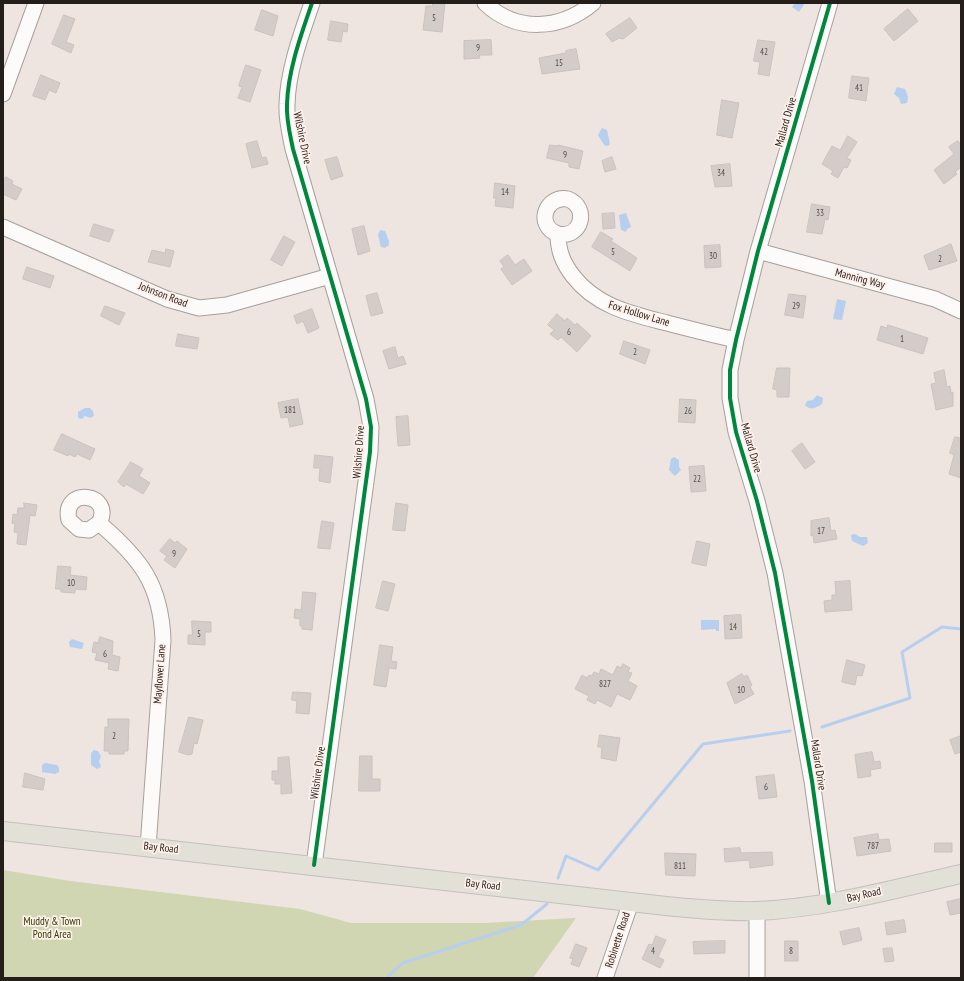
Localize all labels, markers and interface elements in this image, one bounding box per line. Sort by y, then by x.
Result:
house number: 5 [432,13,436,23]
house number: 9 [476,43,480,53]
house number: 42 [760,47,768,57]
house number: 15 [555,58,563,68]
house number: 41 [855,83,863,93]
street label: Mallard Drive [773,96,799,148]
street label: Wilshire Drive [290,111,314,165]
house number: 9 [563,150,567,160]
house number: 34 [717,168,725,178]
house number: 14 [501,187,509,197]
house number: 33 [816,208,824,218]
house number: 5 [611,247,615,257]
house number: 30 [709,251,717,261]
house number: 2 [938,254,942,264]
street label: Manning Way [834,266,886,292]
street label: Johnson Road [137,280,189,310]
street label: Fox Hollow Lane [607,298,671,330]
house number: 29 [792,301,800,311]
house number: 6 [567,327,571,337]
house number: 1 [900,334,904,344]
house number: 2 [633,347,637,357]
house number: 181 [284,405,296,415]
house number: 26 [684,406,692,416]
street label: Mallard Drive [738,422,764,474]
street label: Wilshire Drive [351,425,367,479]
house number: 22 [693,474,701,484]
house number: 17 [817,526,825,536]
house number: 9 [172,549,176,559]
house number: 10 [67,578,75,588]
house number: 14 [729,622,737,632]
house number: 5 [197,629,201,639]
street label: Mayflower Lane [151,644,169,704]
house number: 6 [103,649,107,659]
house number: 827 [599,679,611,689]
house number: 10 [737,685,745,695]
house number: 2 [112,731,116,741]
street label: Mallard Drive [807,739,829,791]
street label: Wilshire Drive [308,746,328,800]
house number: 6 [764,782,768,792]
street label: Bay Road [143,840,179,856]
house number: 787 [867,841,879,851]
house number: 811 [674,861,686,871]
street label: Bay Road [465,877,501,893]
street label: Bay Road [846,885,882,905]
street label: Robinette Road [603,911,633,969]
park label: Muddy & Town Pond Area [23,915,81,941]
house number: 4 [651,946,655,956]
house number: 8 [789,946,793,956]

